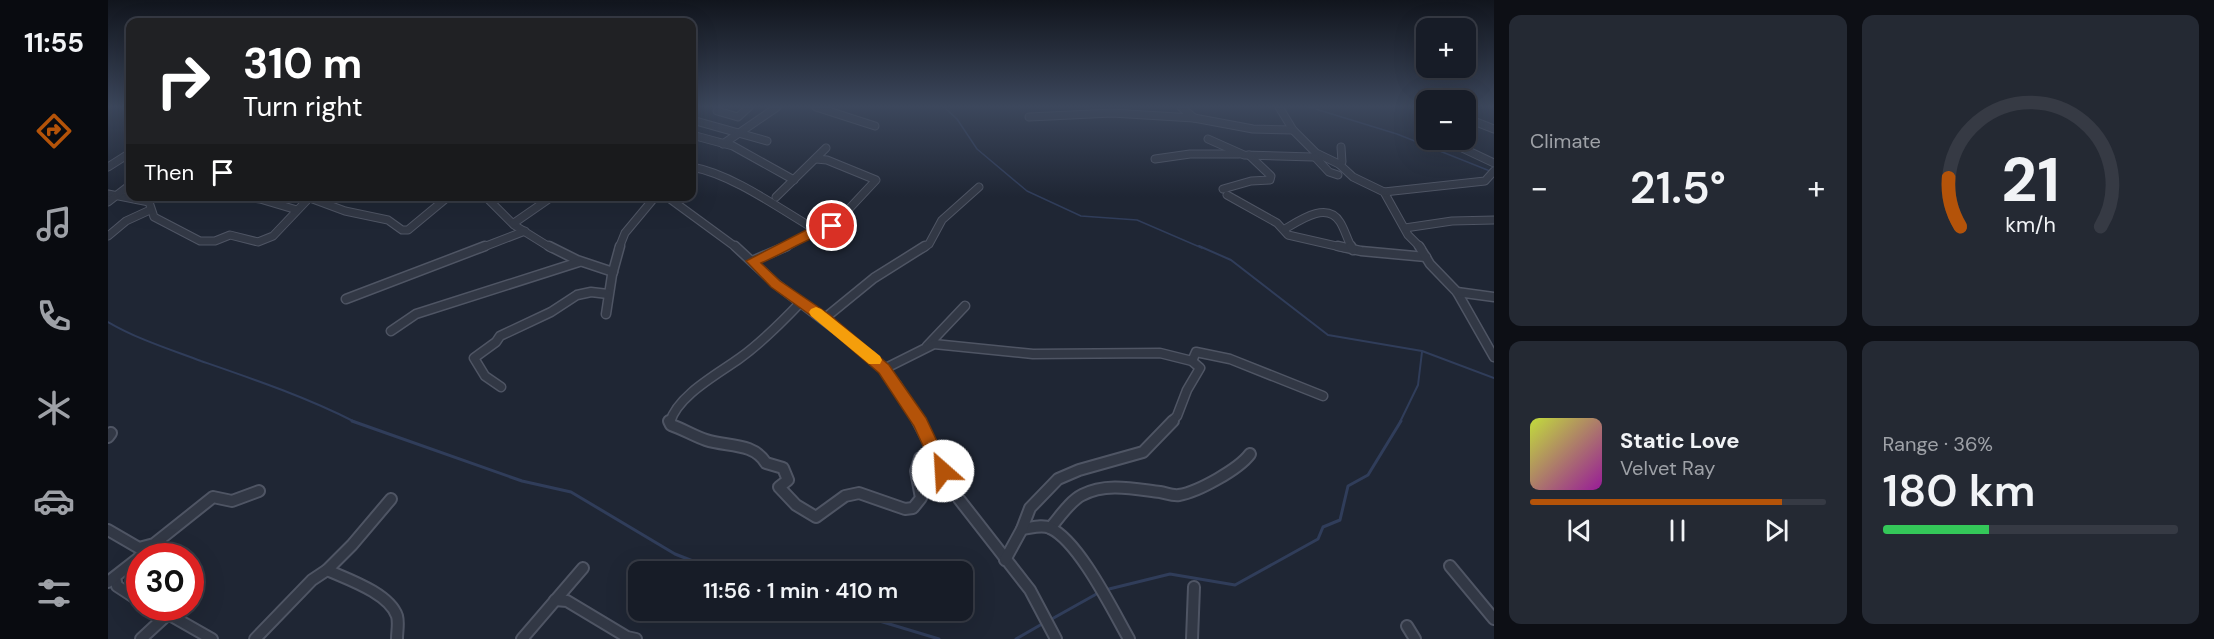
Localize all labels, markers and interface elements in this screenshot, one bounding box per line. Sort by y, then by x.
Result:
map controls [1416,18,1476,150]
button: + [1416,18,1476,78]
text: 11:55 [24,25,84,60]
text: 310 m [243,36,362,91]
icon: right [144,42,222,120]
text: Turn right [243,89,363,124]
button: − [1416,90,1476,150]
icon: directions [33,110,75,152]
text: Climate [1530,128,1601,154]
text: 21 [2001,139,2060,220]
icon: arrive [206,156,239,189]
text: Then [144,158,194,187]
text: 21.5° [1630,158,1726,217]
text: − [1530,166,1548,209]
text: + [1807,166,1826,209]
pin [806,200,857,251]
icon: music [33,203,75,245]
icon: arrive [815,209,848,242]
text: km/h [2005,212,2056,240]
icon: phone [33,295,75,337]
icon: climate [33,387,75,429]
text: Static Love [1620,426,1740,455]
text: Range · 36% [1883,431,1993,457]
position arrow [911,439,975,503]
text: Velvet Ray [1620,455,1715,481]
text: 180 km [1883,461,2035,520]
icon: car [33,480,75,522]
icon: previous [1563,514,1596,547]
icon: pause [1661,514,1694,547]
icon: next [1760,514,1793,547]
speed limit sign: 30 [126,543,204,621]
icon: filters [33,572,75,614]
text: 11:56 · 1 min · 410 m [703,576,898,605]

